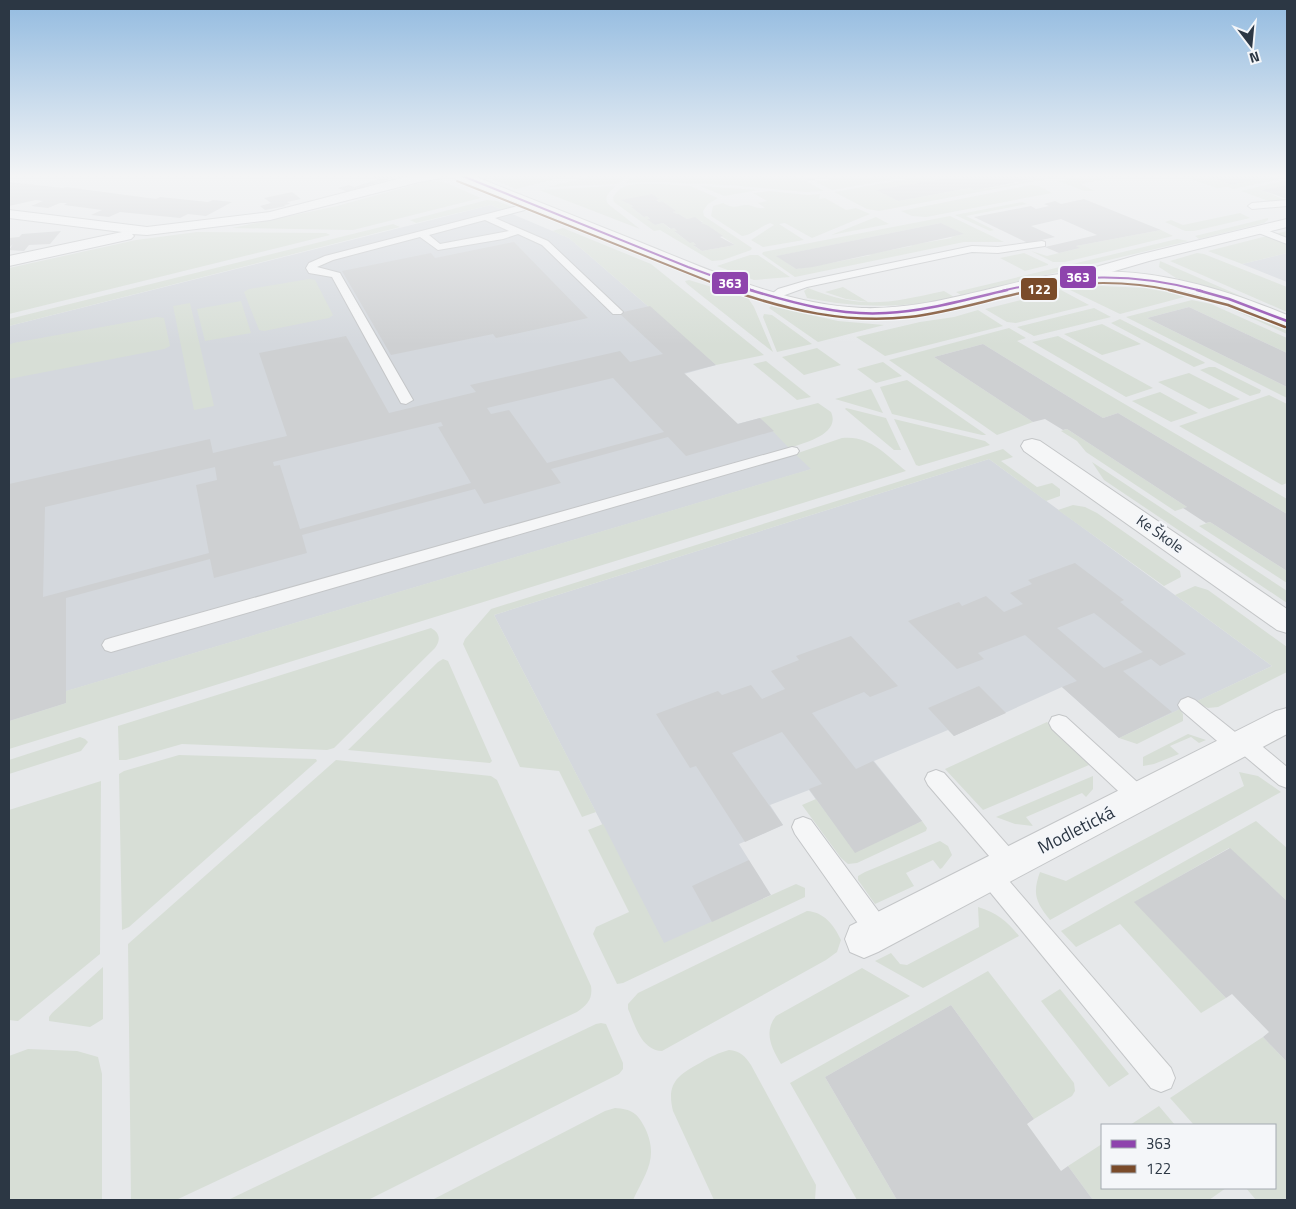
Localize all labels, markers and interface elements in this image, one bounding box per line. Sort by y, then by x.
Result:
north arrow [1226,20,1276,70]
text: N [1247,47,1262,69]
line badge: 363 [1059,265,1097,289]
text: 363 [1066,266,1090,287]
line badge: 363 [711,271,749,295]
text: 363 [718,272,742,293]
line badge: 122 [1020,277,1058,301]
text: 122 [1027,278,1051,299]
street label: Ke Škole [1132,509,1189,558]
street label: Modletická [1033,799,1119,860]
legend [1101,1124,1276,1189]
text: 363 [1146,1132,1171,1155]
text: 122 [1146,1157,1171,1180]

